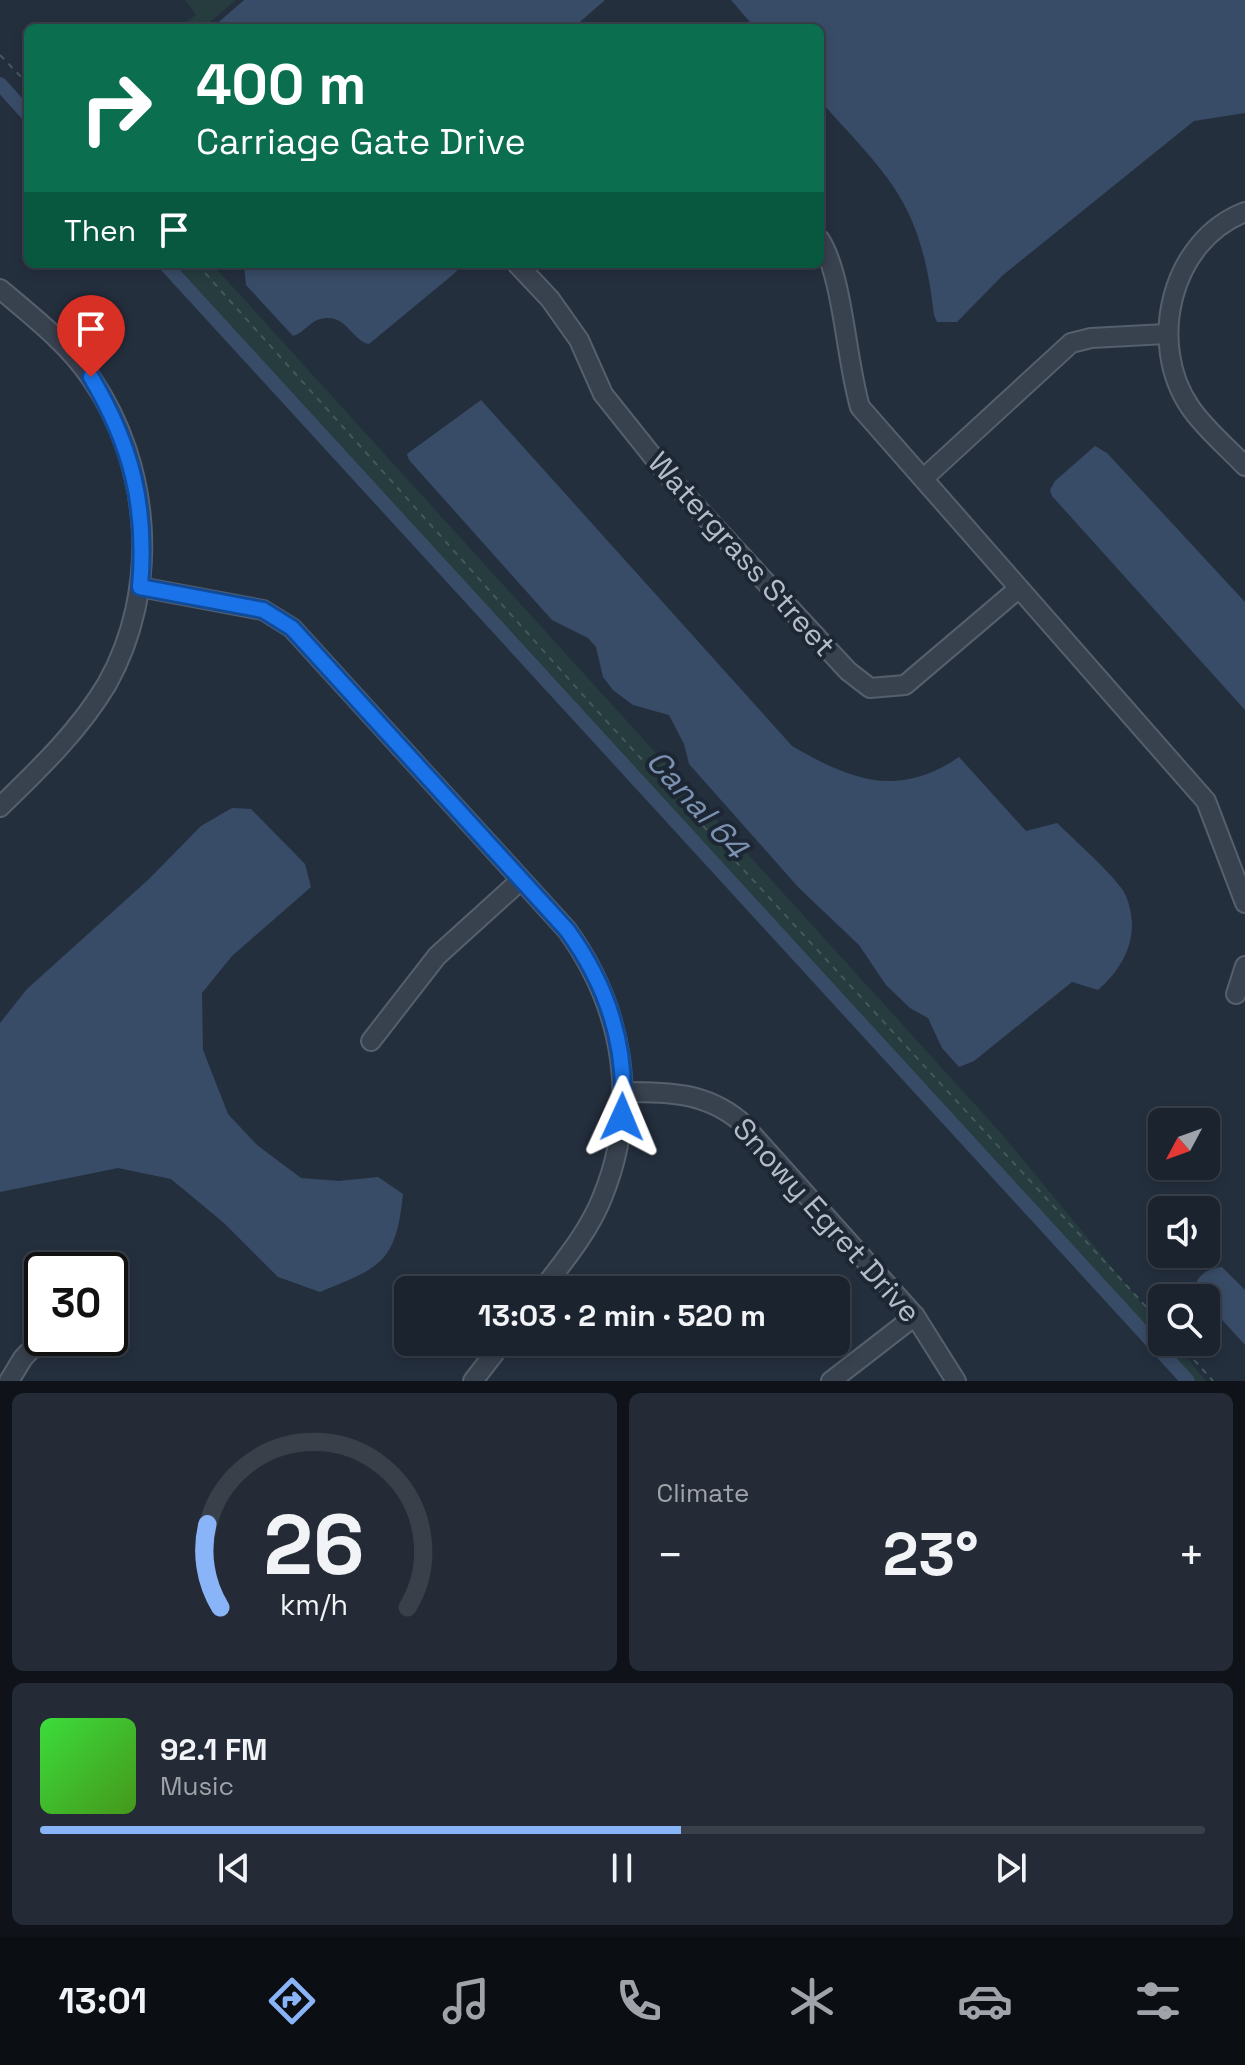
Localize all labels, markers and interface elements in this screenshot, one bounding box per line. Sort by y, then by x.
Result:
text: 400 m [196,49,366,120]
icon: right [64,56,168,160]
text: Carriage Gate Drive [196,119,526,165]
icon: arrive [152,208,196,252]
text: Then [64,211,136,250]
pin [57,295,125,377]
icon: arrive [69,307,113,351]
street label: Watergrass Street [640,444,844,664]
water label: Canal 64 [638,741,757,867]
position arrow [580,1075,664,1159]
north arrow [1148,1108,1220,1180]
map controls [1148,1108,1220,1356]
street label: Snowy Egret Drive [725,1109,929,1331]
button: sound [1148,1196,1220,1268]
speed limit sign: 30 [24,1252,128,1356]
button: search [1148,1284,1220,1356]
text: 13:03 · 2 min · 520 m [478,1296,766,1335]
text: Climate [657,1476,749,1510]
text: 26 [264,1492,365,1598]
text: 23° [883,1516,979,1593]
text: − [657,1527,684,1583]
text: + [1178,1527,1205,1583]
text: km/h [280,1587,348,1623]
text: 92.1 FM [160,1730,267,1769]
text: Music [160,1769,234,1803]
icon: previous [212,1846,256,1890]
icon: pause [600,1846,644,1890]
icon: next [989,1846,1033,1890]
icon: directions [264,1973,320,2029]
icon: music [438,1973,494,2029]
icon: phone [611,1973,667,2029]
icon: climate [784,1973,840,2029]
icon: car [957,1973,1013,2029]
icon: filters [1130,1973,1186,2029]
text: 13:01 [59,1978,147,2024]

